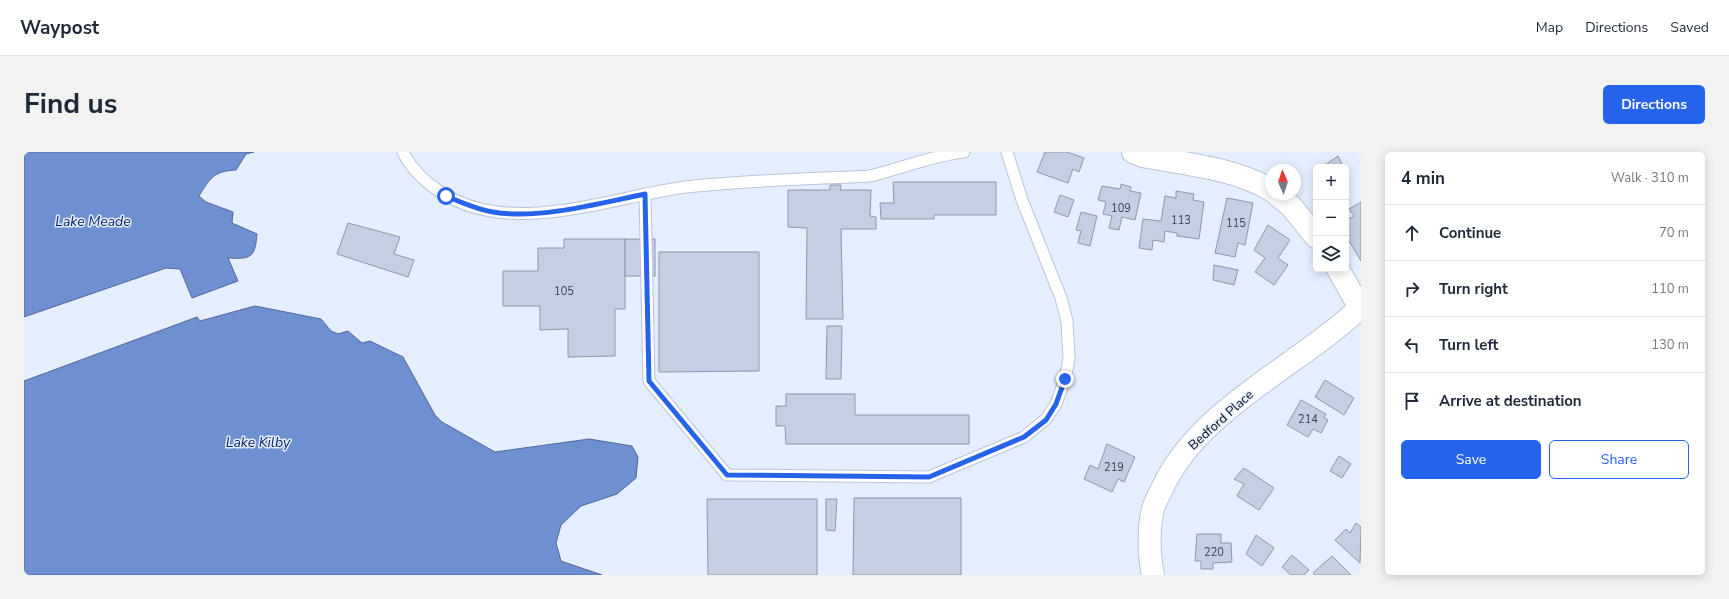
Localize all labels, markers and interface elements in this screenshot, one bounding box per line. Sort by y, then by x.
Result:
text: Waypost [20,15,99,41]
text: Map [1536,18,1563,37]
text: Directions [1585,18,1648,37]
text: Saved [1670,18,1709,37]
text: Find us [24,85,118,123]
button: Directions [1603,85,1705,124]
north arrow [1265,164,1301,200]
map controls [1313,164,1349,272]
button: + [1313,164,1349,200]
text: 4 min [1401,167,1445,190]
text: Walk · 310 m [1611,169,1689,187]
route start [437,187,455,205]
button: − [1313,200,1349,236]
house number: 109 [1111,201,1131,216]
water label: Lake Meade [55,212,131,231]
house number: 113 [1171,213,1191,228]
house number: 115 [1226,216,1246,231]
icon: ahead [1401,222,1423,244]
text: Continue [1439,223,1501,243]
text: 70 m [1659,224,1689,242]
button: layers [1313,236,1349,272]
icon: right [1401,278,1423,300]
text: Turn right [1439,279,1508,299]
text: 110 m [1651,280,1689,298]
house number: 105 [554,284,574,299]
icon: left [1401,334,1423,356]
text: Turn left [1439,335,1498,355]
text: 130 m [1651,336,1689,354]
route end [1056,370,1074,388]
street label: Bedford Place [1185,386,1258,454]
icon: arrive [1401,390,1423,412]
text: Arrive at destination [1439,391,1582,411]
house number: 214 [1298,412,1318,427]
water label: Lake Kilby [226,433,291,452]
button: Save [1401,440,1541,479]
button: Share [1549,440,1689,479]
house number: 219 [1104,460,1124,475]
house number: 220 [1204,545,1224,560]

